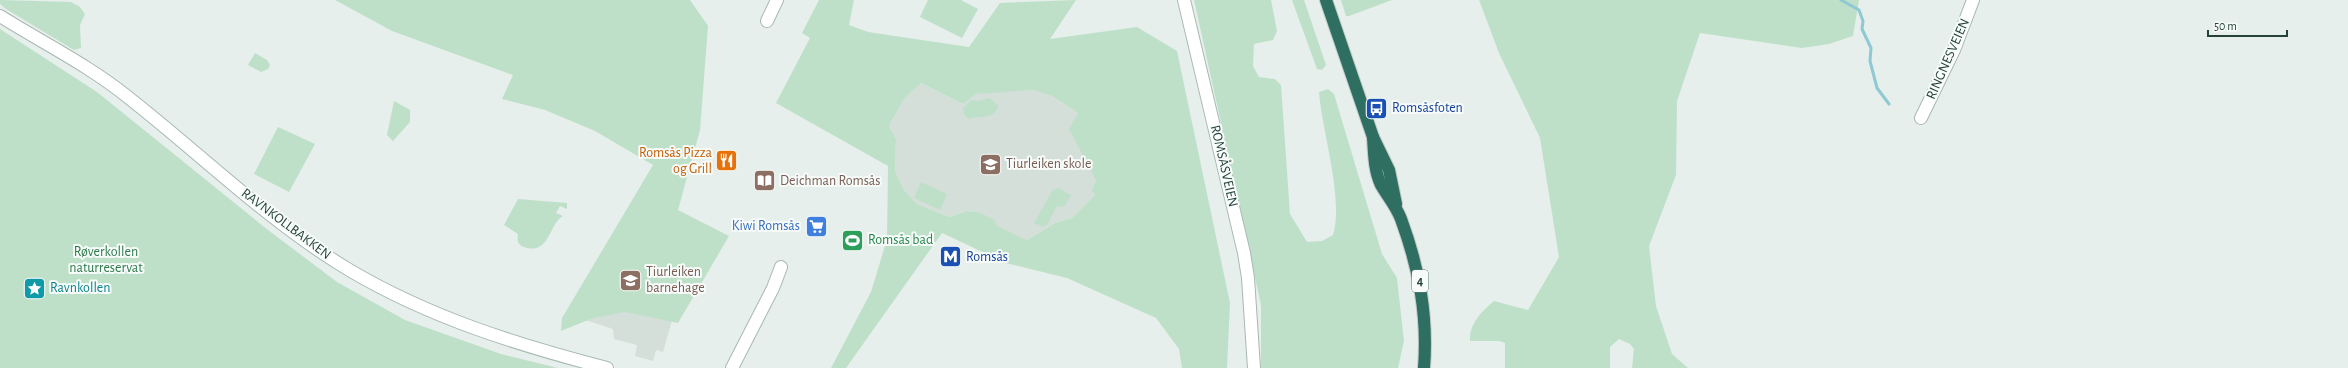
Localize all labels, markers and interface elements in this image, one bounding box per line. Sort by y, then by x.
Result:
scale bar [2208,12,2287,38]
street label: RINGNESVEIEN [1924,16,1972,102]
text: 50 m [2214,20,2237,32]
bus stop icon: Romsåsfoten [1364,95,1390,121]
place label: Romsåsfoten [1392,101,1463,115]
street label: ROMSÅSVEIEN [1208,123,1242,208]
place label: Romsås Pizza og Grill [639,146,713,176]
restaurant icon: Romsås Pizza og Grill [714,148,740,174]
school or university icon: Tiurleiken skole [978,151,1004,177]
place label: Tiurleiken skole [1006,157,1091,171]
library icon: Deichman Romsås [752,168,778,194]
place label: Deichman Romsås [780,174,881,188]
street label: RAVNKOLLBAKKEN [239,186,333,262]
supermarket icon: Kiwi Romsås [803,213,829,239]
place label: Kiwi Romsås [732,219,800,233]
sports icon: Romsås bad [839,227,865,253]
place label: Romsås bad [868,233,933,247]
metro station icon: Romsås [938,244,964,270]
park label: Røverkollen naturreservat [69,245,143,275]
place label: Romsås [966,250,1008,264]
place label: Tiurleiken barnehage [646,265,705,295]
school or university icon: Tiurleiken barnehage [618,267,644,293]
road number: 4 [1412,270,1428,292]
place icon: Ravnkollen [21,275,47,301]
place label: Ravnkollen [50,281,111,295]

